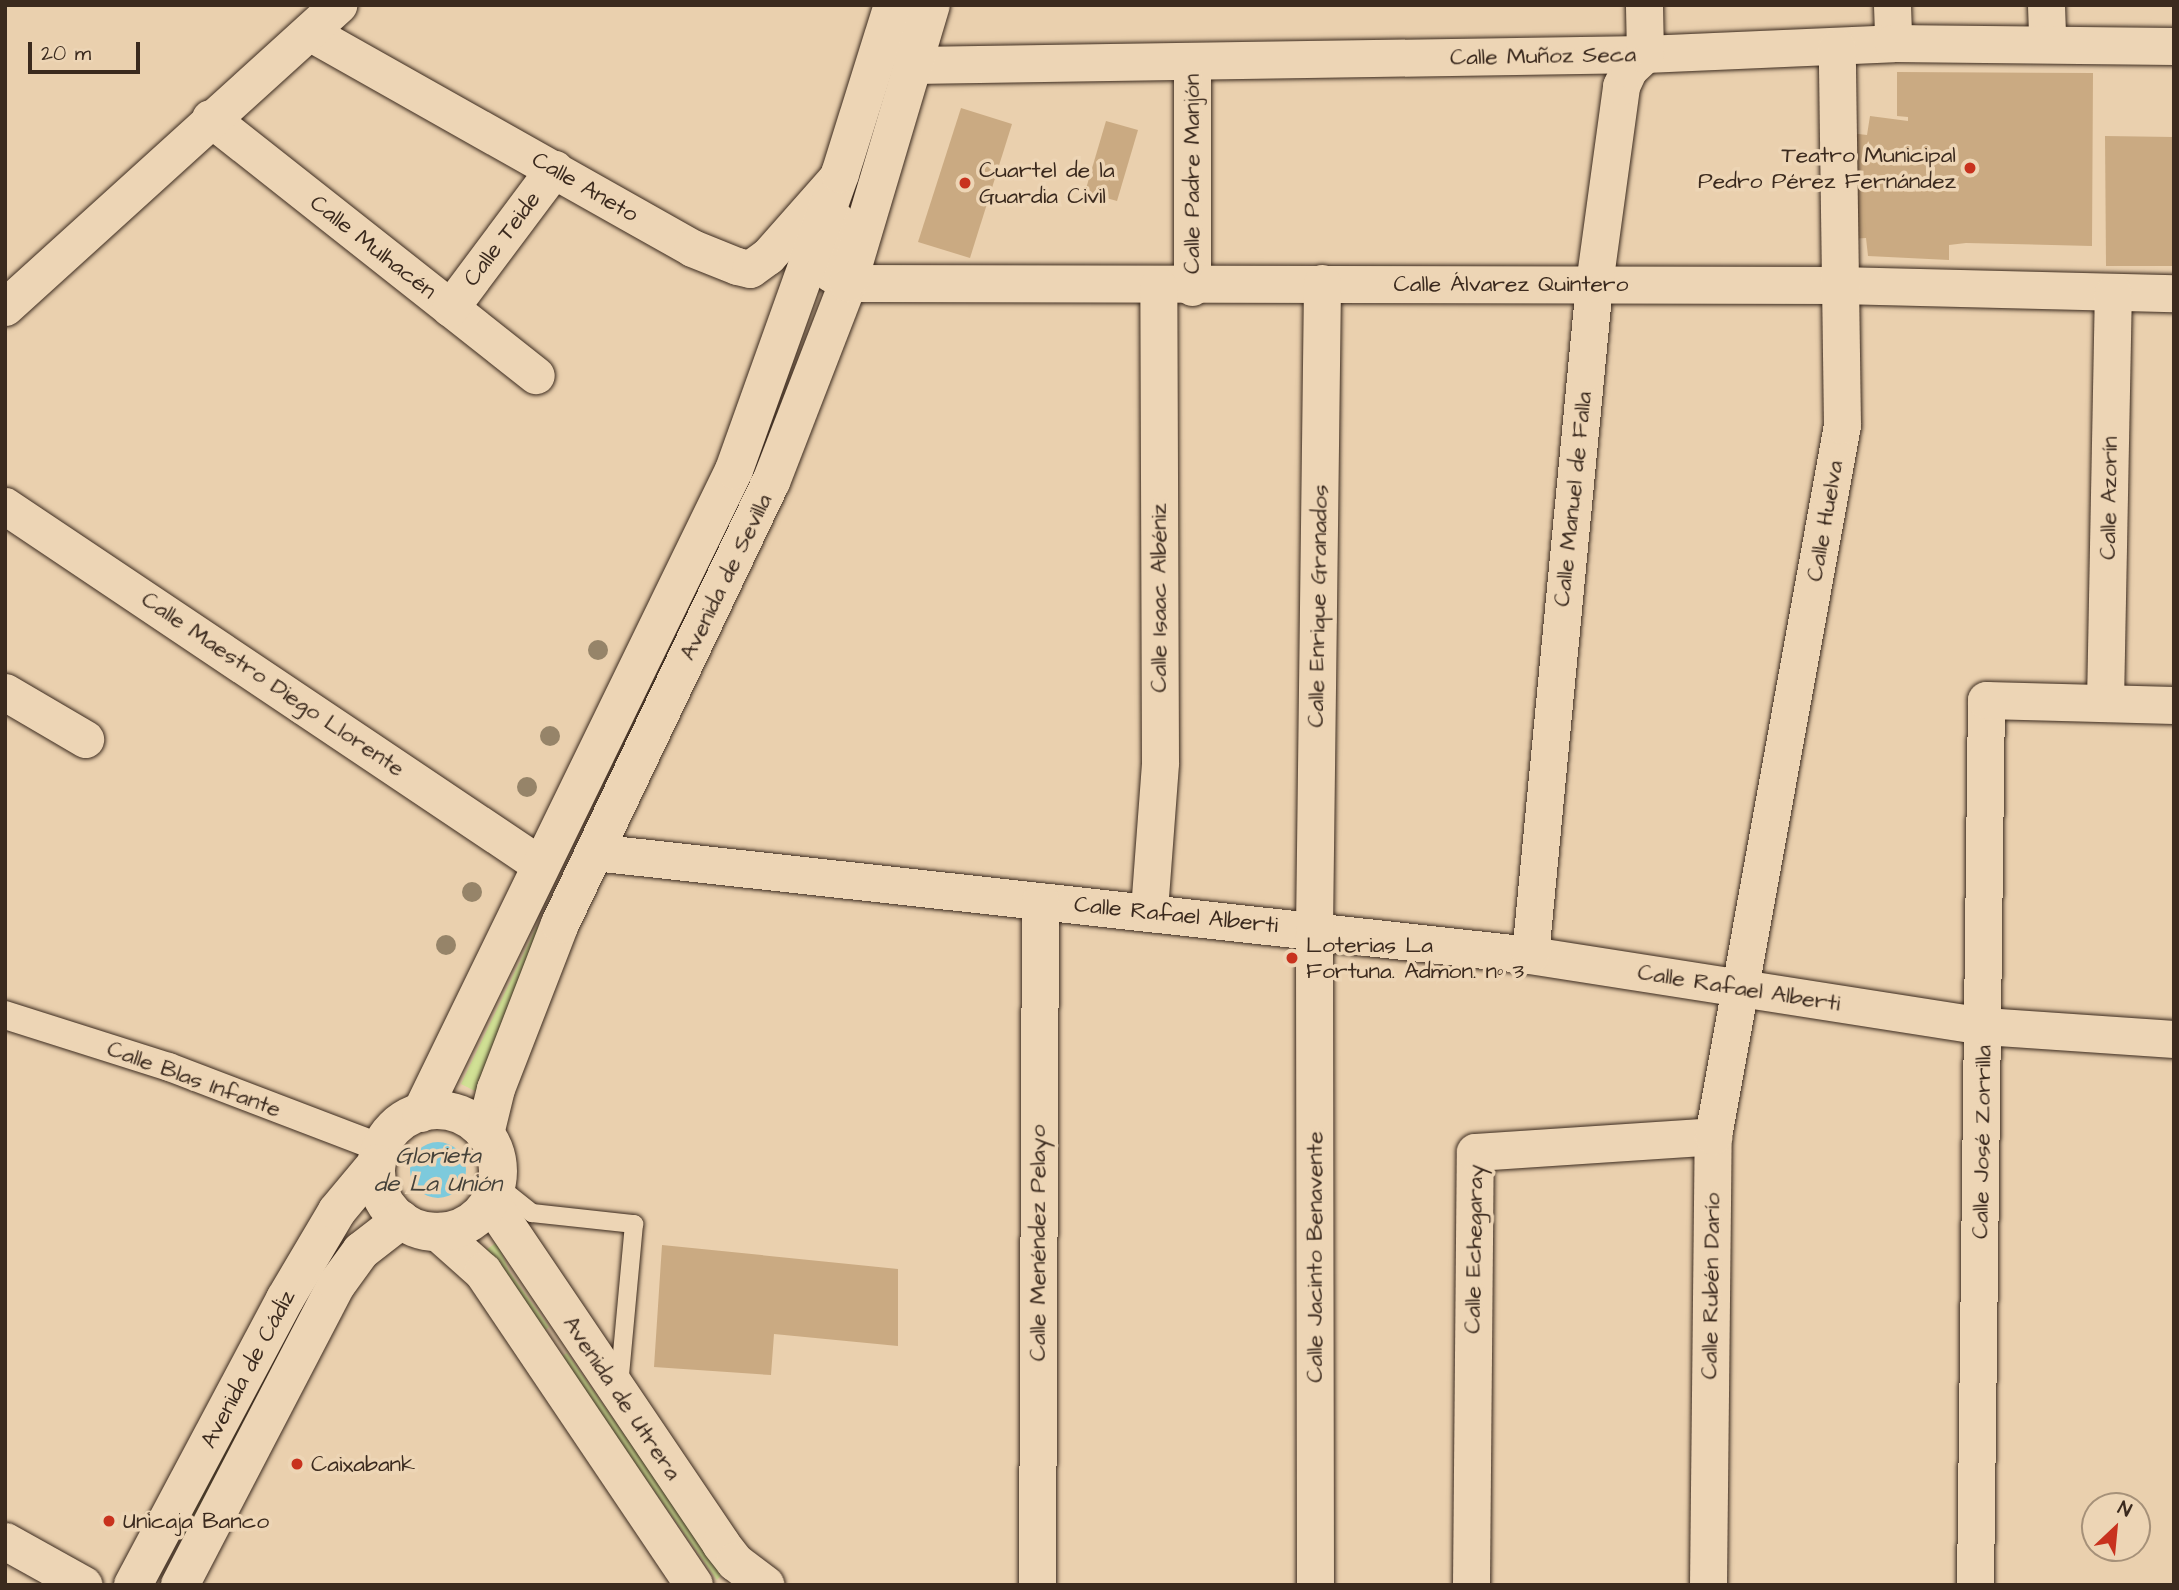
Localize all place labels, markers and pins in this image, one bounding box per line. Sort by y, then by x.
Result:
place label: Teatro Municipal Pedro Pérez Fernández [1698,141,1956,195]
place label: Cuartel de la Guardia Civil [979,156,1115,210]
marker: Teatro Municipal Pedro Pérez Fernández [1962,160,1978,176]
marker: Cuartel de la Guardia Civil [957,175,973,191]
place label: Loterias La Fortuna. Admon. nº 3 [1306,931,1524,985]
marker: Loterias La Fortuna. Admon. nº 3 [1284,950,1300,966]
place label: Caixabank [311,1450,415,1478]
marker: Caixabank [289,1456,305,1472]
place label: Unicaja Banco [123,1507,269,1535]
marker: Unicaja Banco [101,1513,117,1529]

